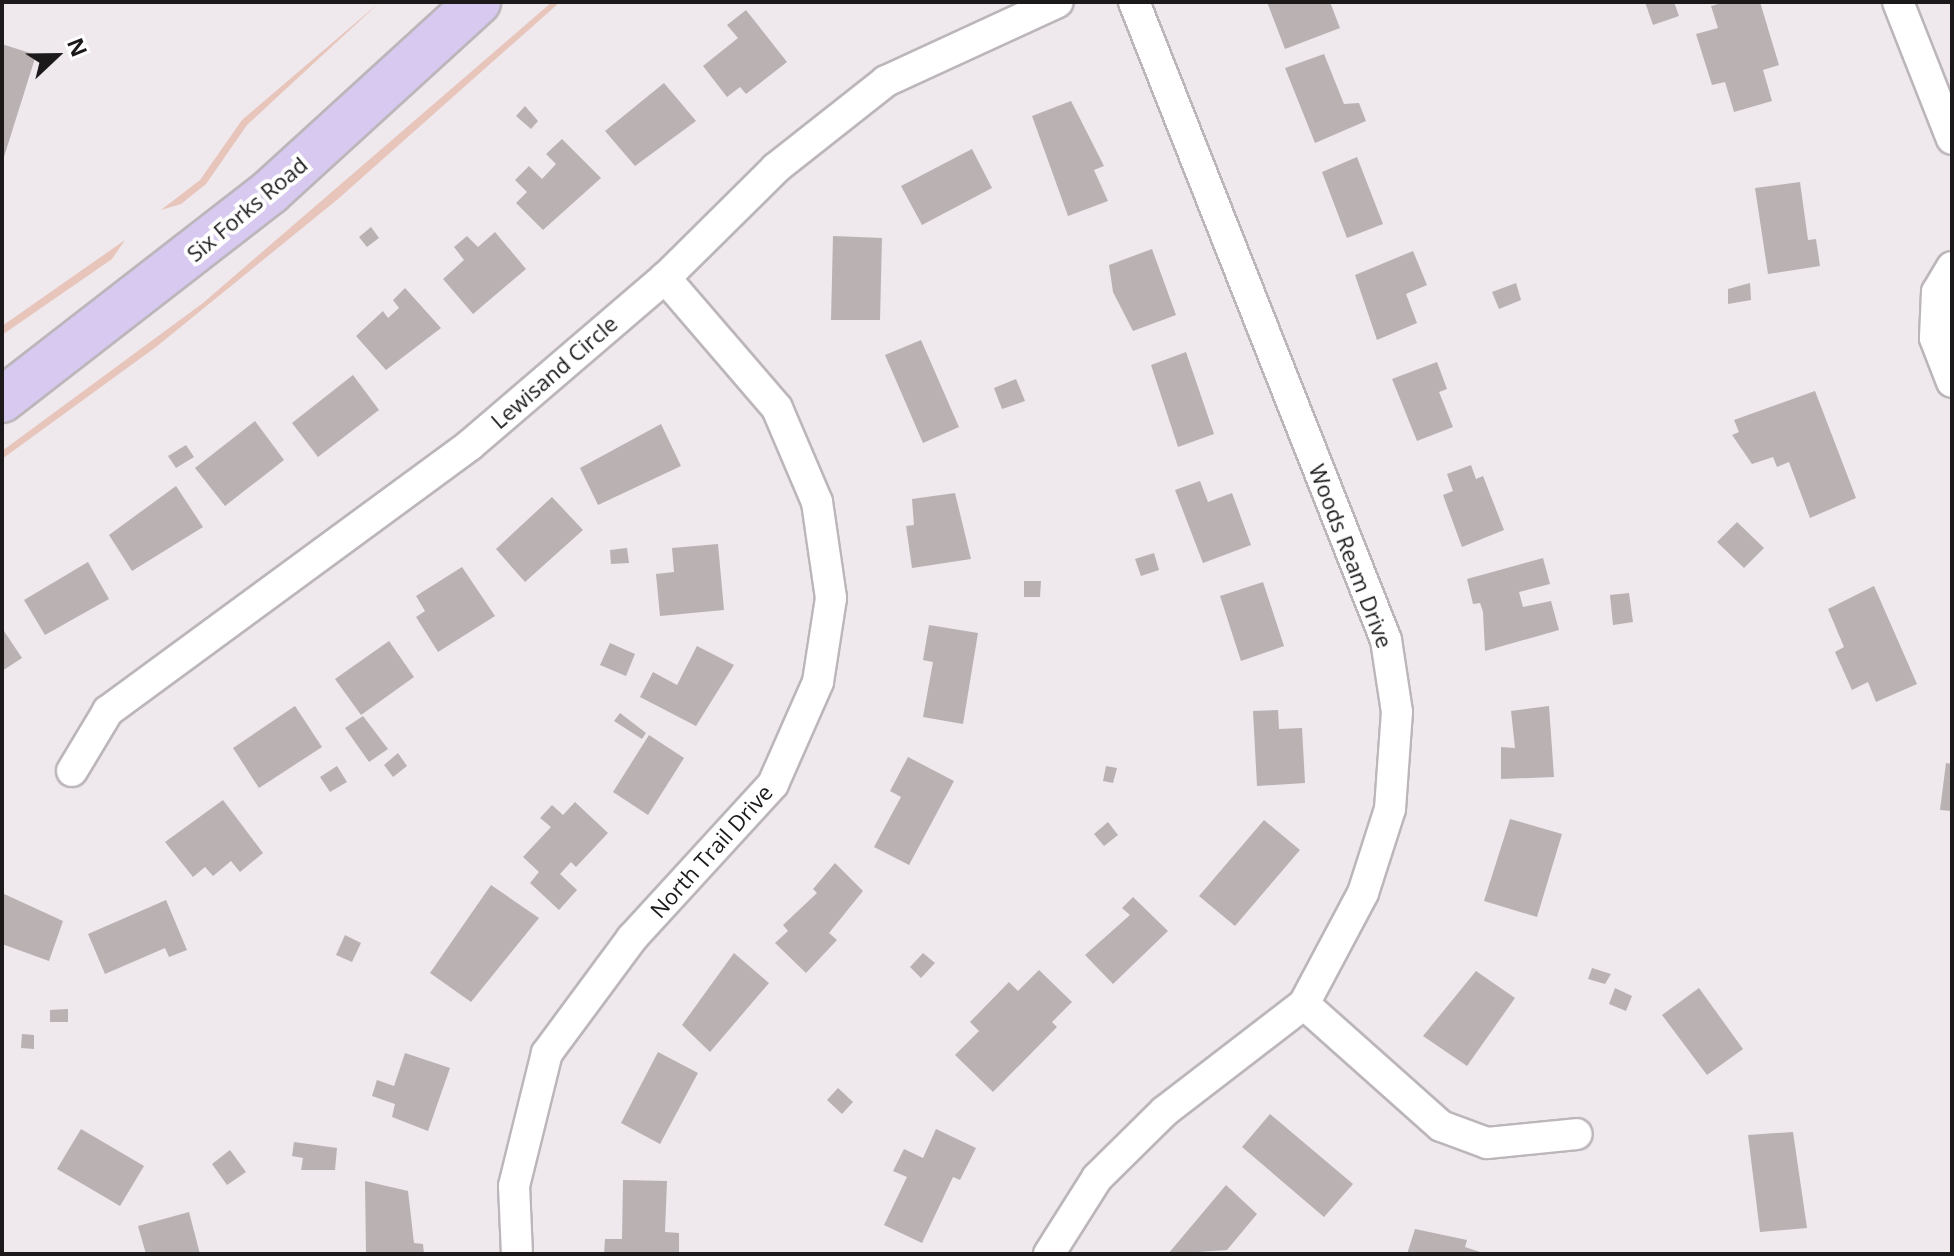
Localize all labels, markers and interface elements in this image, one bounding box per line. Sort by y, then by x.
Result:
north arrow [16,16,96,96]
text: N [61,33,96,61]
street label: Six Forks Road [182,151,312,267]
street label: Lewisand Circle [485,310,623,434]
street label: Woods Ream Drive [1304,460,1398,652]
street label: North Trail Drive [644,779,778,923]

